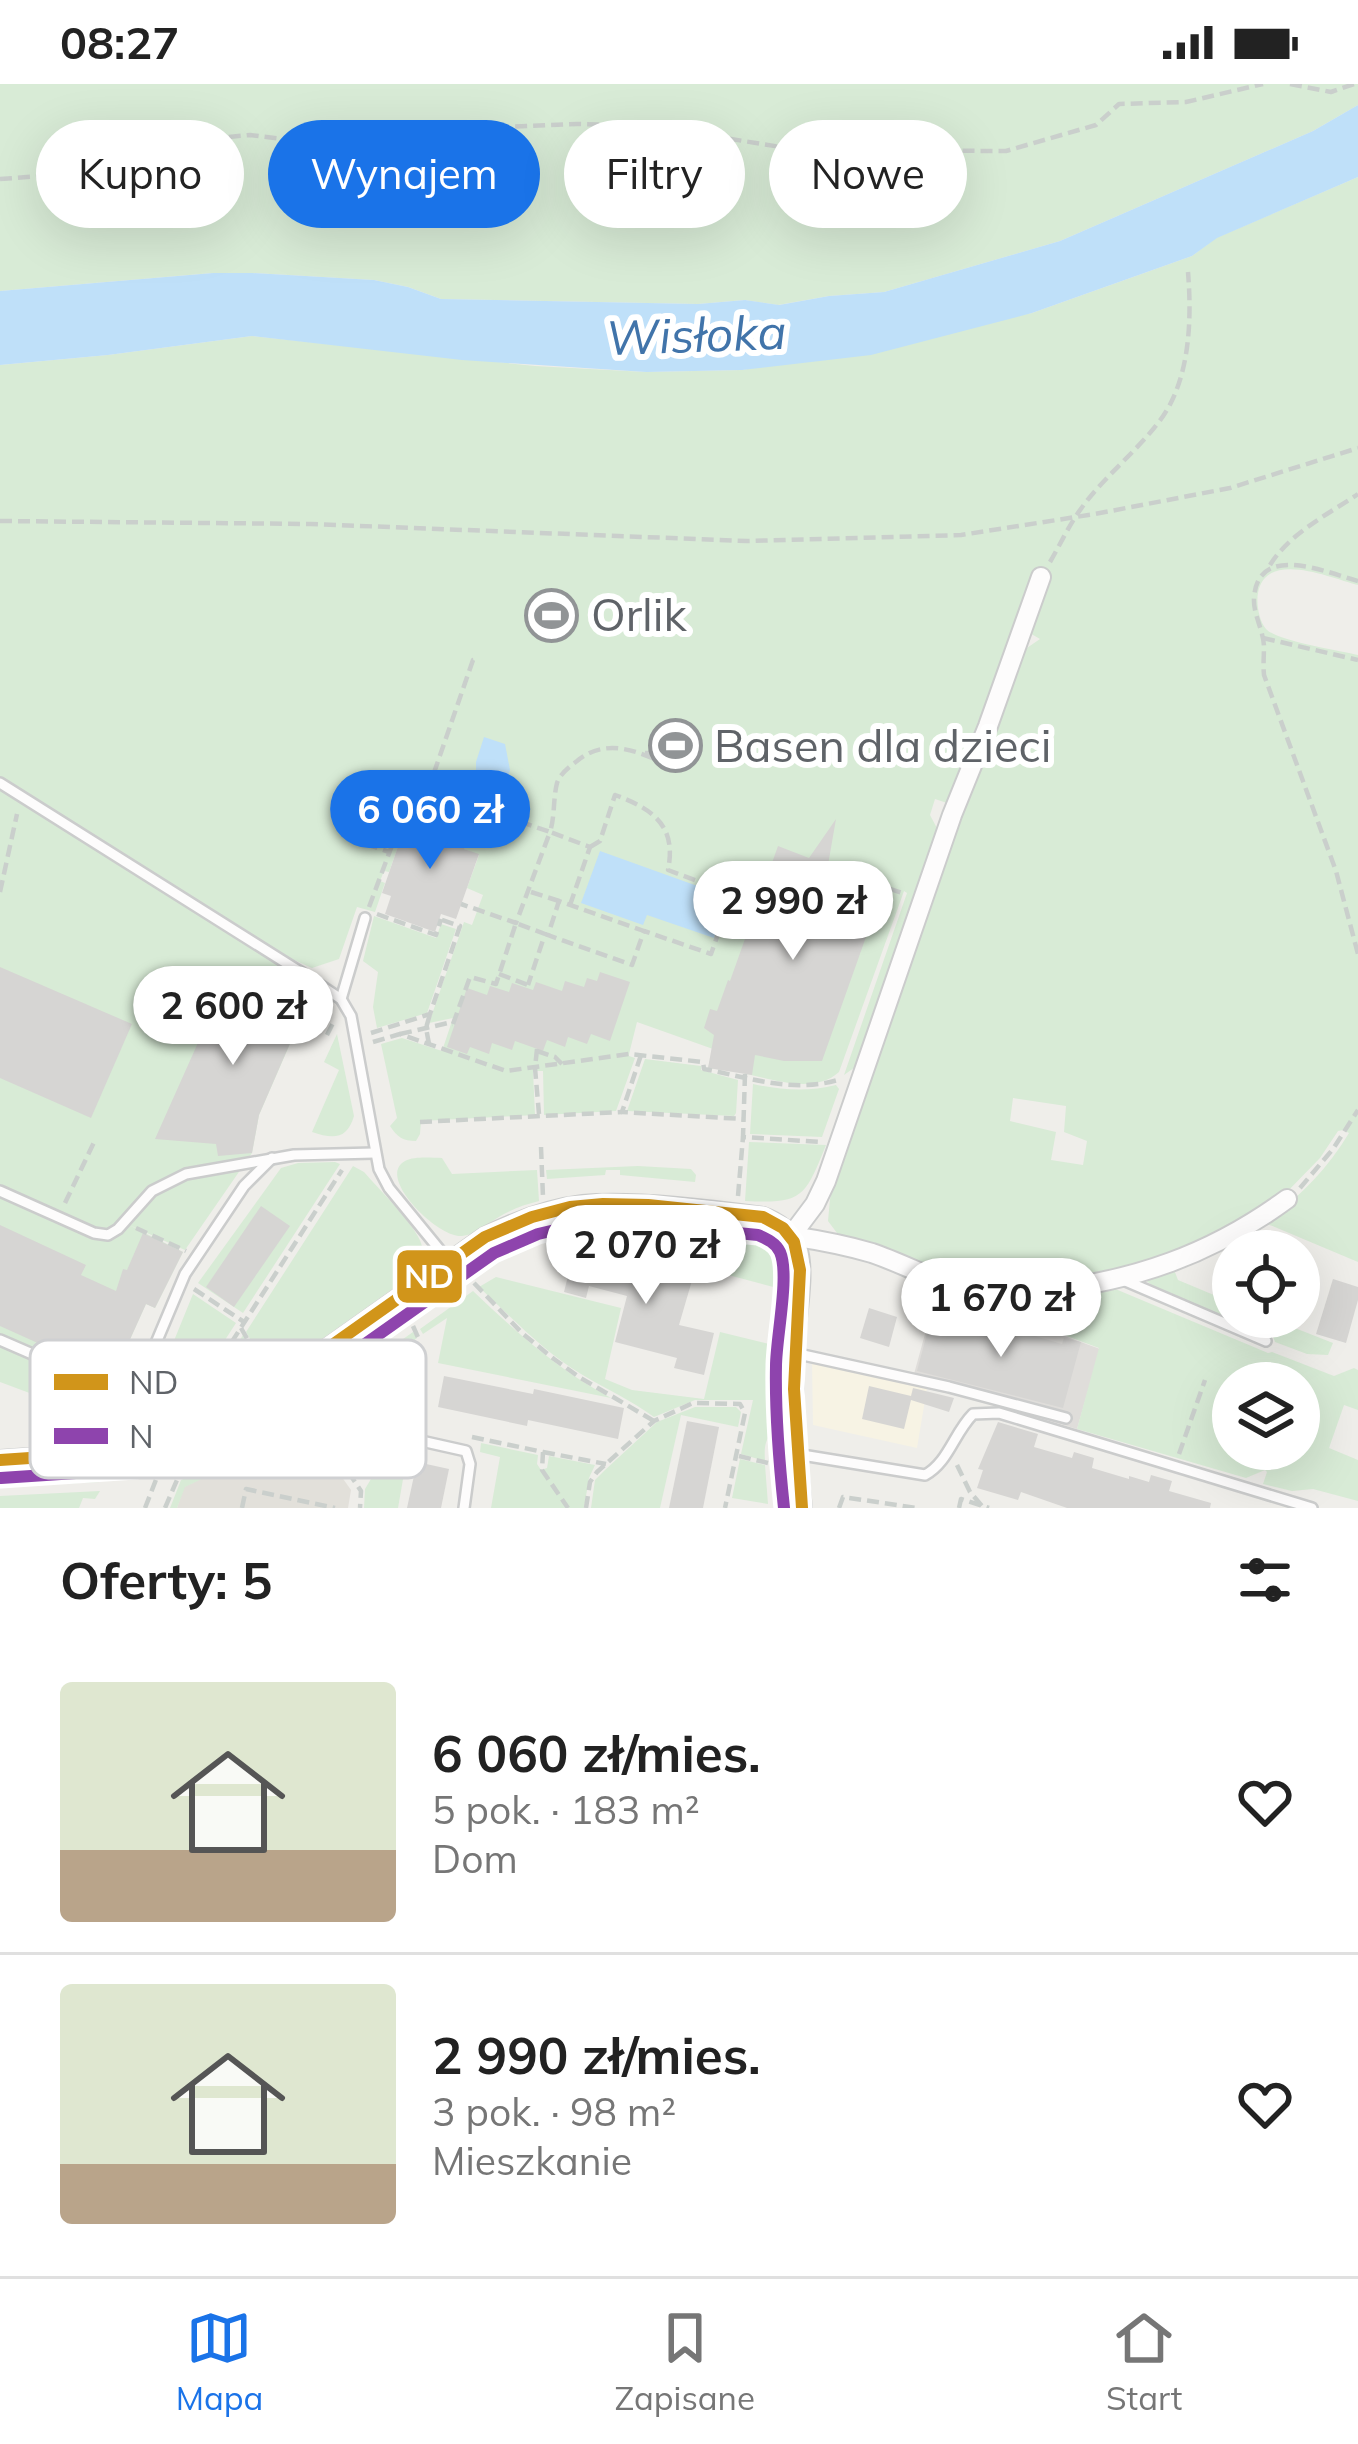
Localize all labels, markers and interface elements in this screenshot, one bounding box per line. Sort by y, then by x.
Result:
text: 08:27 [60,14,179,70]
chip: Kupno [36,120,244,228]
chip: Wynajem [268,120,540,228]
chip: Filtry [564,120,745,228]
chip: Nowe [769,120,967,228]
water label: Wisłoka [605,301,787,367]
place label: Orlik [591,586,687,642]
sports icon: Orlik [524,587,580,643]
place label: Basen dla dzieci [714,717,1052,773]
sports icon: Basen dla dzieci [647,718,703,774]
pin: 6 060 zł [306,770,554,872]
text: 6 060 zł [357,784,503,833]
pin: 2 990 zł [669,861,917,963]
text: 2 990 zł [720,875,866,924]
pin: 2 600 zł [109,966,357,1068]
text: 2 600 zł [160,980,306,1029]
pin: 2 070 zł [522,1205,770,1307]
text: 2 070 zł [573,1219,719,1268]
map controls [1212,1230,1320,1470]
button: locate [1212,1230,1320,1338]
line badge: ND [395,1248,464,1305]
text: ND [404,1255,454,1296]
pin: 1 670 zł [877,1258,1125,1360]
text: 1 670 zł [928,1272,1074,1321]
legend [30,1340,426,1478]
text: ND [129,1361,178,1402]
button: layers [1212,1362,1320,1470]
text: N [129,1415,154,1456]
icon: filters [1232,1547,1298,1613]
text: Oferty: 5 [60,1548,272,1612]
text: 6 060 zł/mies. [432,1721,761,1785]
icon: home [156,1730,300,1874]
icon: heart [1232,1769,1298,1835]
text: 5 pok. · 183 m² [432,1785,699,1834]
text: Dom [432,1834,518,1883]
text: 2 990 zł/mies. [432,2023,761,2087]
icon: home [156,2032,300,2176]
icon: heart [1232,2071,1298,2137]
text: 3 pok. · 98 m² [432,2087,676,2136]
text: Mieszkanie [432,2136,632,2185]
tab: Mapa [176,2305,263,2418]
tab: Zapisane [615,2305,755,2418]
tab: Start [1106,2305,1182,2418]

